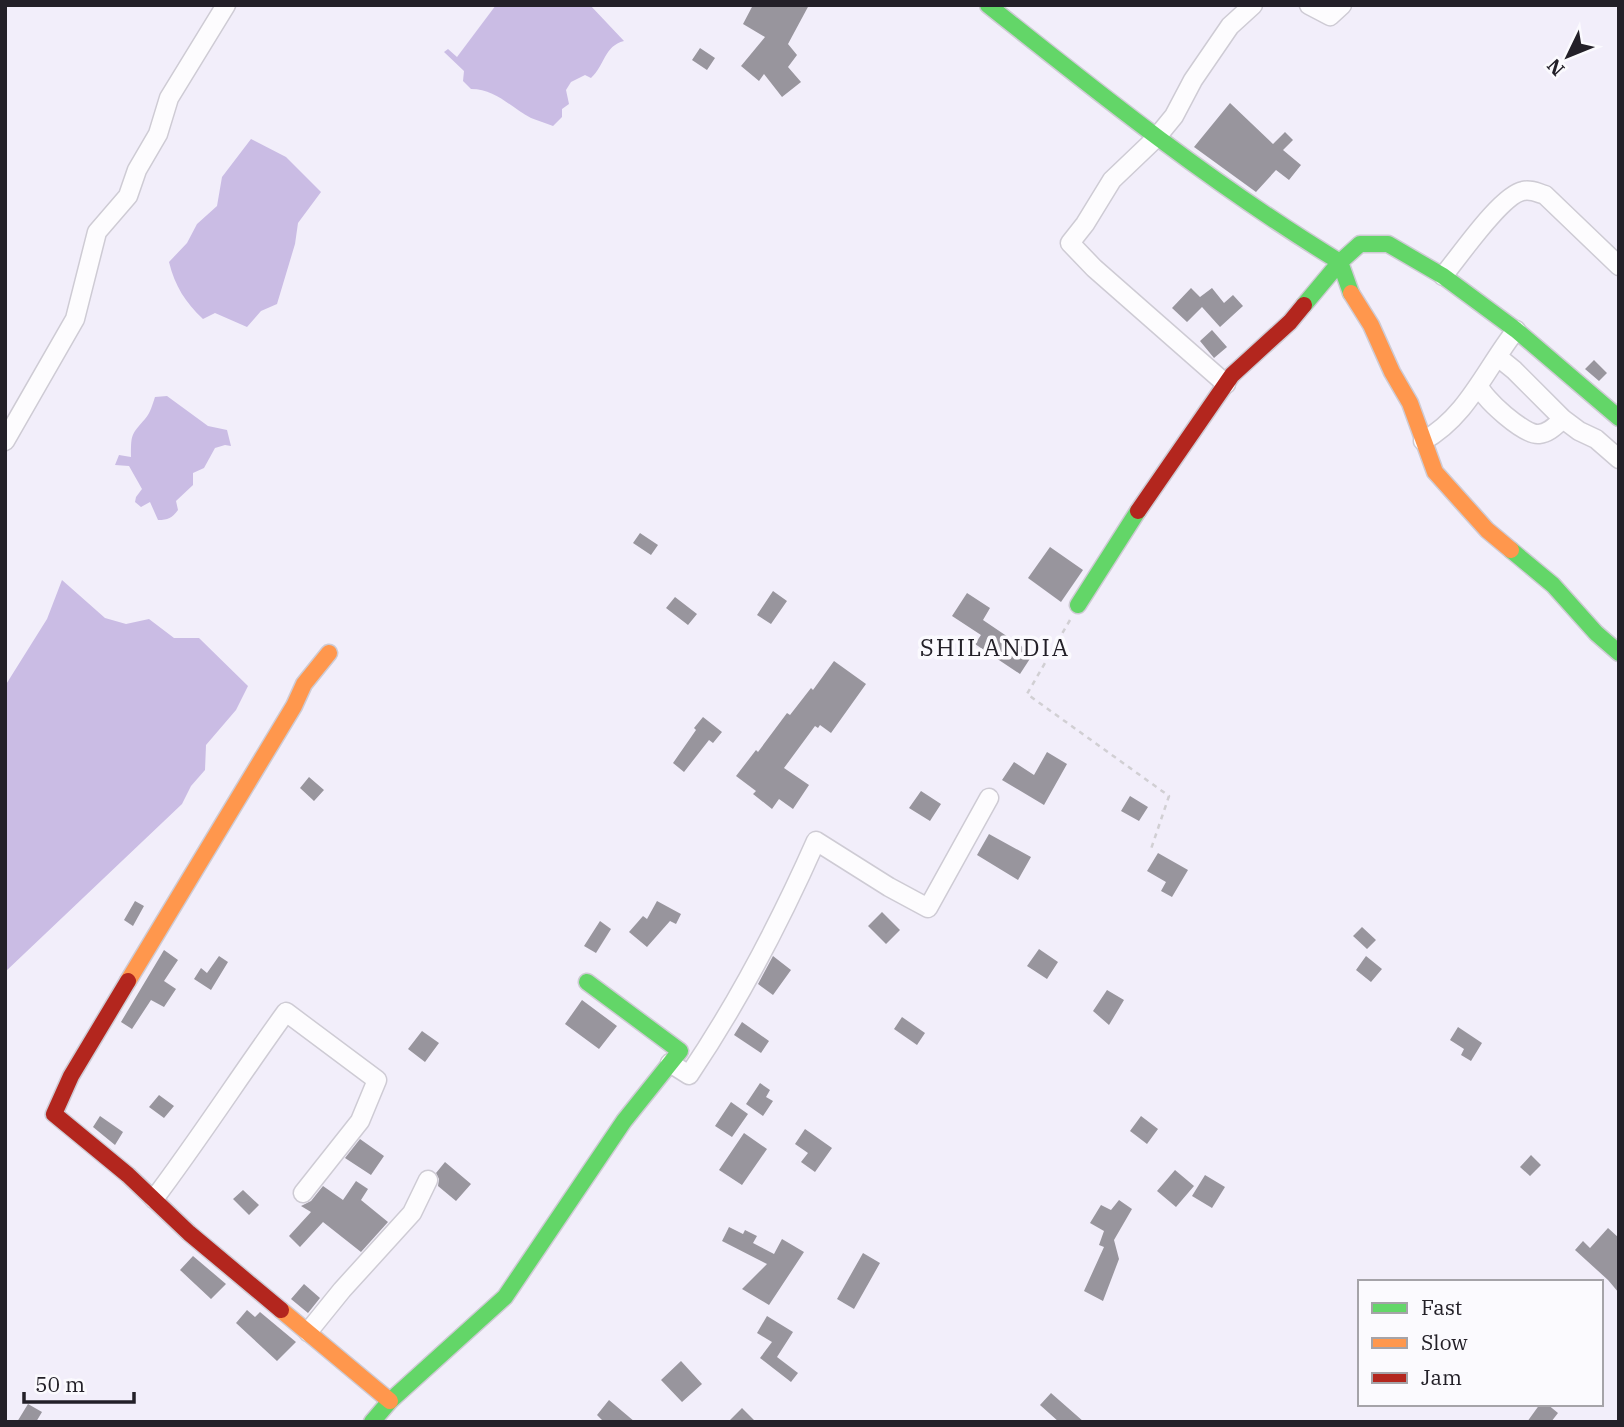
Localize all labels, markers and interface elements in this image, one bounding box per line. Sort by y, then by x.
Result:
north arrow [1533,21,1603,91]
text: N [1542,54,1569,81]
district label: SHILANDIA [920,631,1070,663]
legend [1358,1280,1603,1406]
text: Fast [1421,1293,1462,1321]
text: Slow [1421,1328,1468,1356]
scale bar [24,1360,135,1404]
text: Jam [1421,1363,1462,1391]
text: 50 m [35,1370,85,1398]

